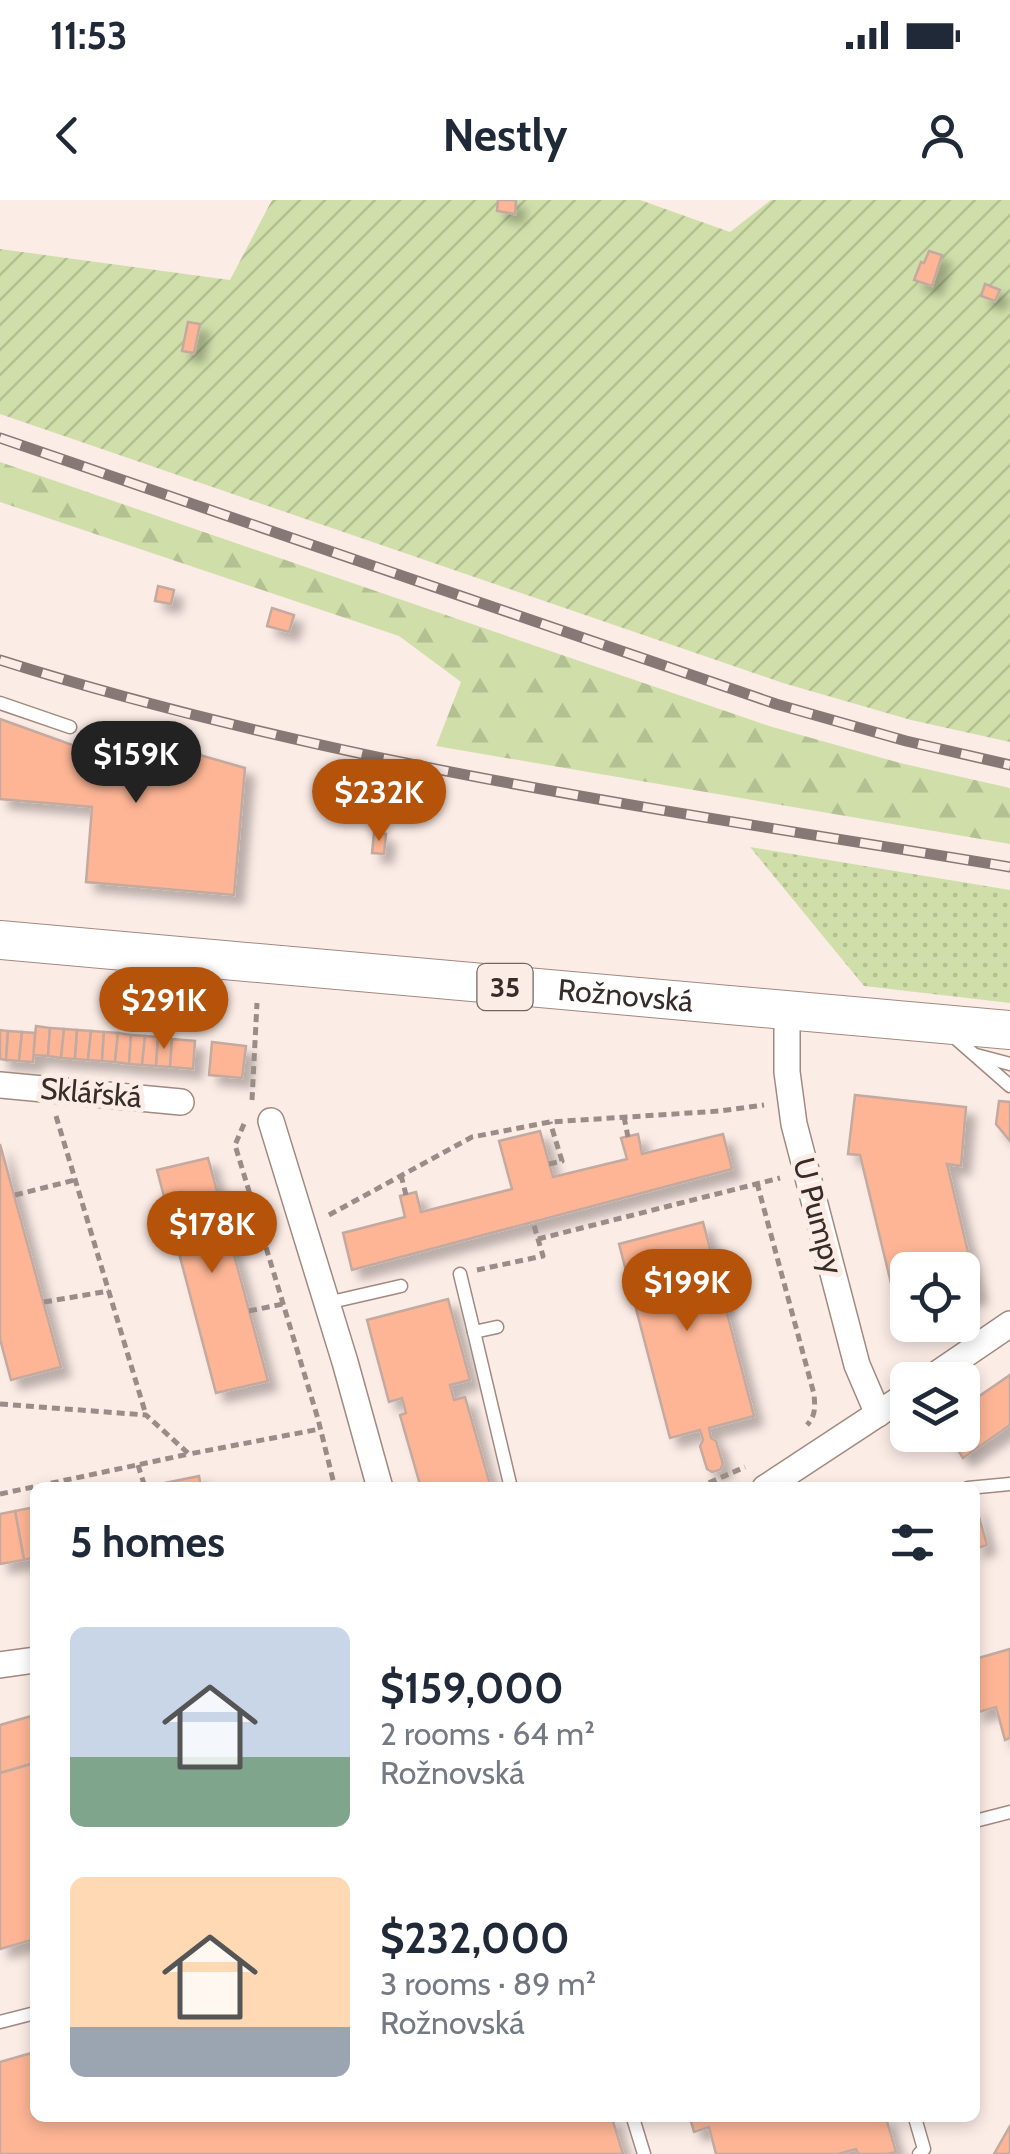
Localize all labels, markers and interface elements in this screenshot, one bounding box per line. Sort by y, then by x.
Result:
text: 11:53 [50,12,127,59]
icon: back [40,108,95,163]
text: Nestly [443,108,567,162]
icon: person [915,108,970,163]
pin: $159K [66,721,206,806]
text: $159K [93,734,179,773]
pin: $232K [309,759,449,844]
text: $232K [334,772,424,811]
road number: 35 [478,964,532,1010]
pin: $291K [94,967,234,1052]
street label: Rožnovská [556,971,695,1020]
text: $291K [121,980,207,1019]
street label: Sklářská [39,1070,144,1115]
street label: U Pumpy [785,1154,852,1278]
pin: $178K [142,1191,282,1276]
text: $178K [169,1204,255,1243]
pin: $199K [617,1249,757,1334]
map controls [890,1252,980,1452]
button: locate [890,1252,980,1342]
text: $199K [644,1262,730,1301]
button: layers [890,1362,980,1452]
icon: filters [885,1515,940,1570]
text: 5 homes [70,1516,225,1568]
text: $159,000 [380,1662,564,1714]
icon: home [150,1667,270,1787]
text: 2 rooms · 64 m² [380,1714,595,1753]
text: Rožnovská [380,1753,525,1792]
text: $232,000 [380,1912,570,1964]
icon: home [150,1917,270,2037]
text: 3 rooms · 89 m² [380,1964,596,2003]
text: Rožnovská [380,2003,525,2042]

